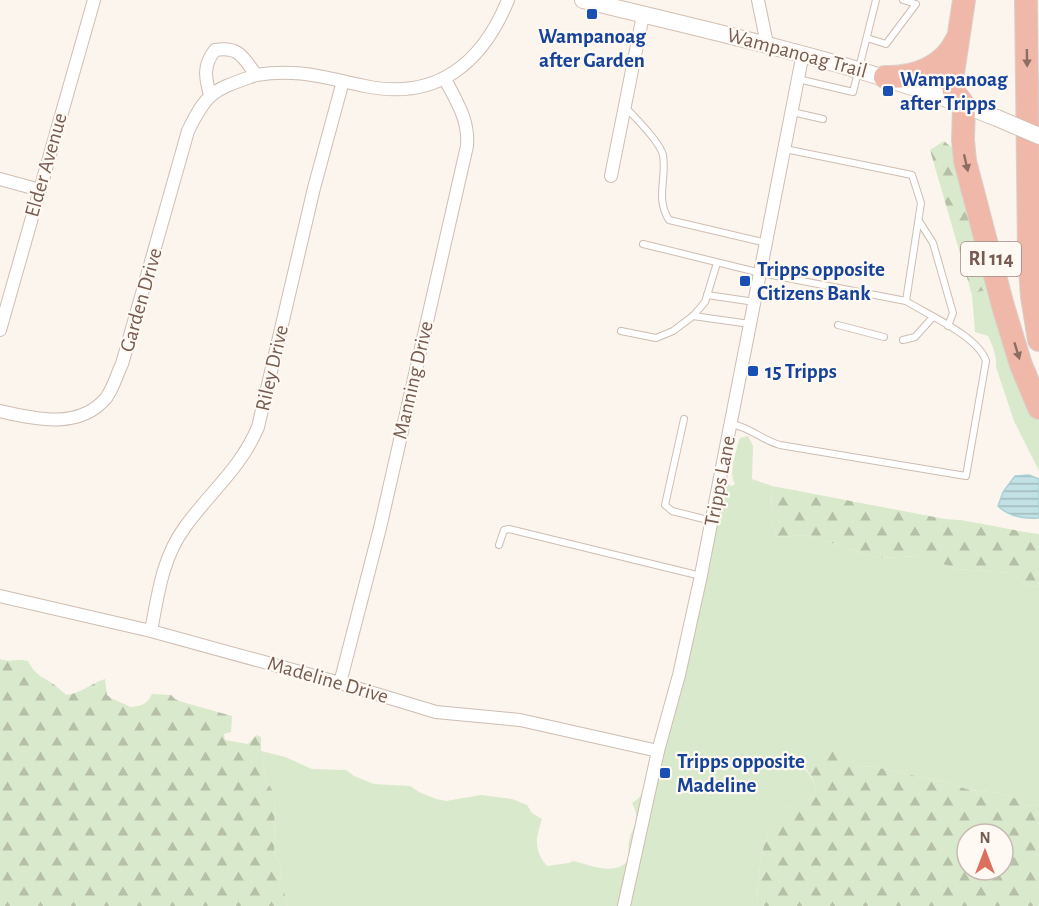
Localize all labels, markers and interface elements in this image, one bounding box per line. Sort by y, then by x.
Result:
marker: Wampanoag after Garden [585,7,599,21]
street label: Wampanoag Trail [725,24,869,82]
place label: Wampanoag after Garden [538,26,646,71]
one-way arrow [1022,49,1031,68]
place label: Wampanoag after Tripps [900,69,1008,114]
marker: Wampanoag after Tripps [881,84,895,98]
street label: Elder Avenue [21,111,71,219]
one-way arrow [962,154,971,173]
road number: RI 114 [961,242,1021,276]
street label: Garden Drive [116,246,166,354]
place label: Tripps opposite Citizens Bank [757,259,885,304]
marker: Tripps opposite Citizens Bank [738,274,752,288]
street label: Manning Drive [389,319,437,441]
street label: Riley Drive [252,323,292,413]
one-way arrow [1013,342,1022,360]
place label: 15 Tripps [765,361,837,382]
marker: 15 Tripps [746,364,760,378]
street label: Tripps Lane [701,434,739,528]
street label: Madeline Drive [265,653,391,707]
place label: Tripps opposite Madeline [677,751,805,796]
marker: Tripps opposite Madeline [658,766,672,780]
north arrow [955,822,1015,882]
text: N [979,830,991,846]

